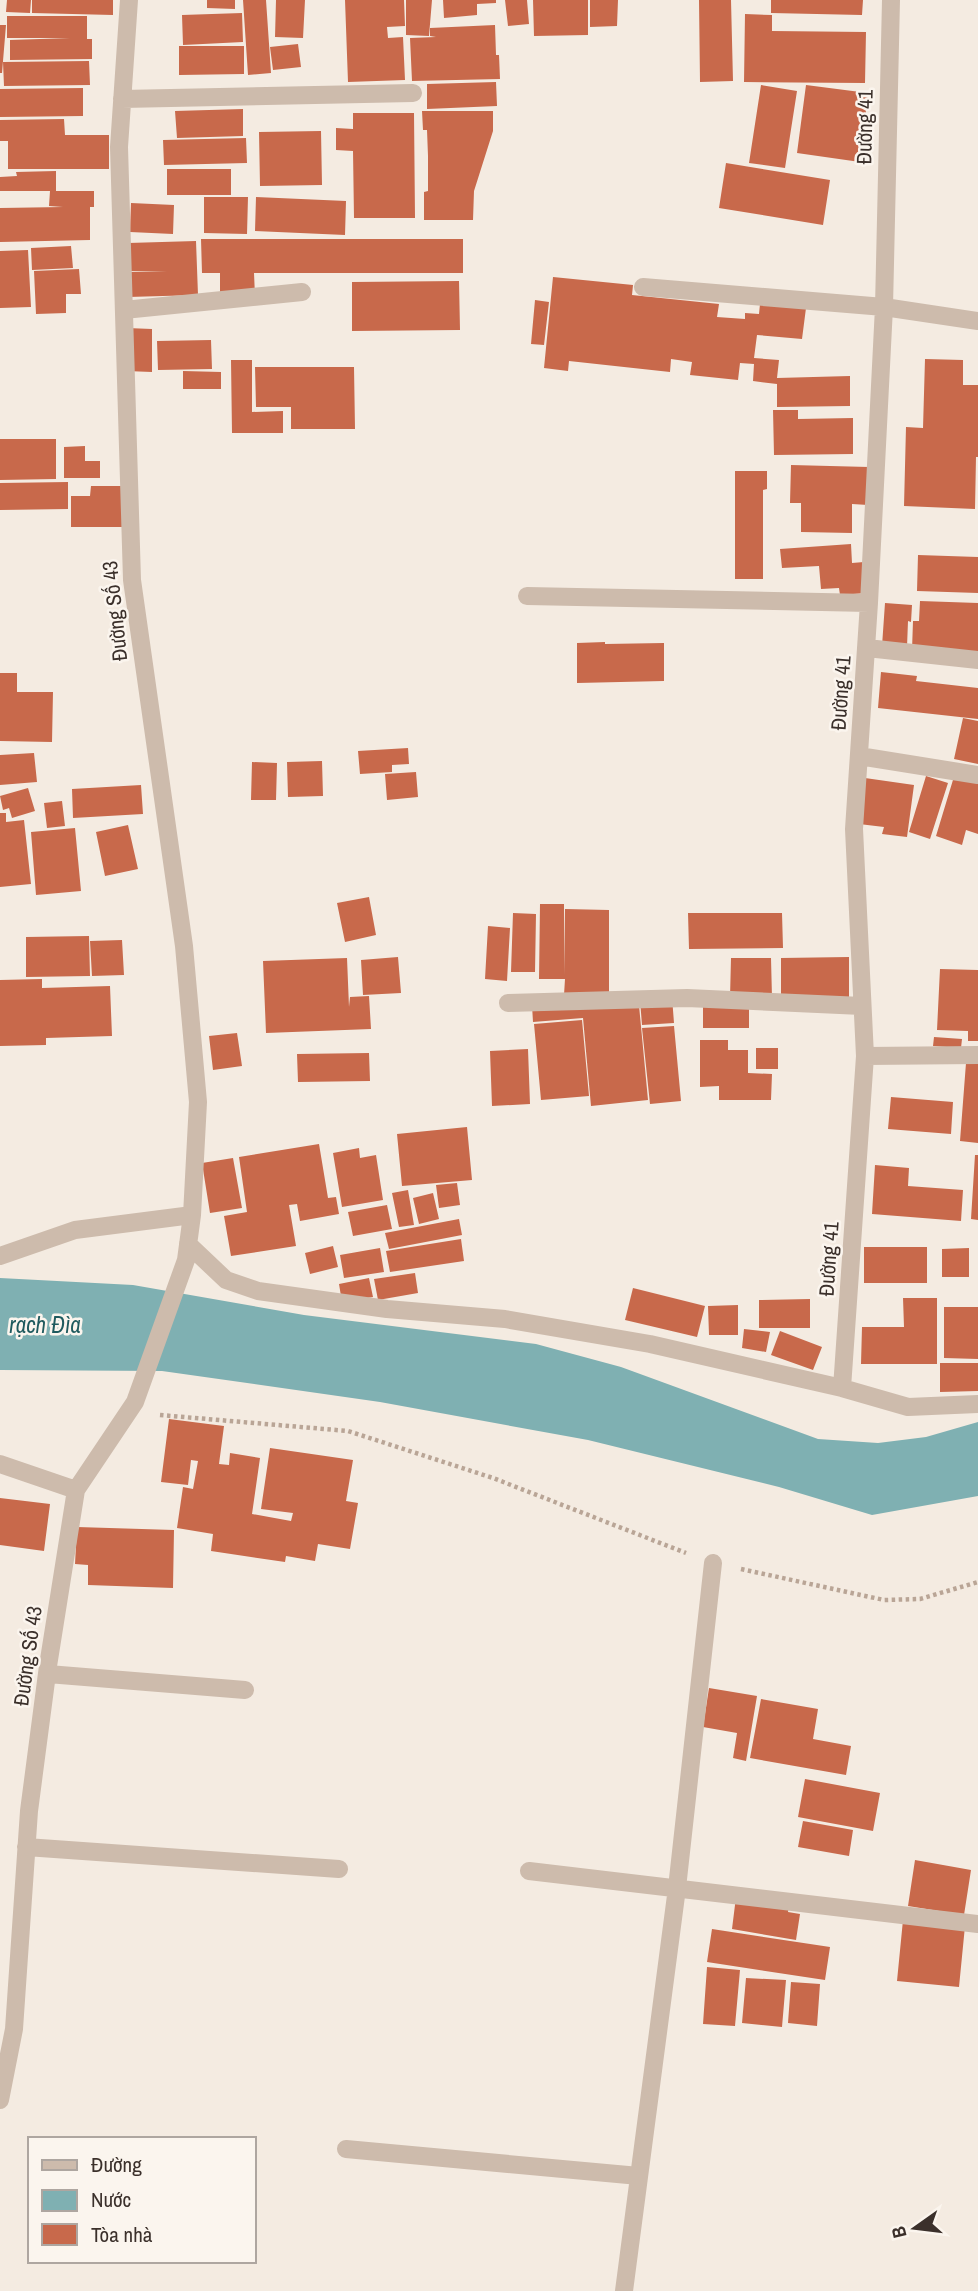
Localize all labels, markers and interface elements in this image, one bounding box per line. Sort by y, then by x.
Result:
street label: Đường 41 [849,89,880,165]
street label: Đường Số 43 [95,560,134,663]
street label: Đường 41 [823,654,858,731]
street label: Đường 41 [811,1220,846,1297]
water label: rạch Đìa [9,1309,81,1340]
street label: Đường Số 43 [6,1604,49,1708]
legend [28,2137,256,2263]
text: Đường [91,2150,142,2179]
text: Nước [91,2185,131,2214]
north arrow [880,2193,950,2263]
text: Tòa nhà [91,2220,153,2249]
text: B [885,2224,912,2241]

